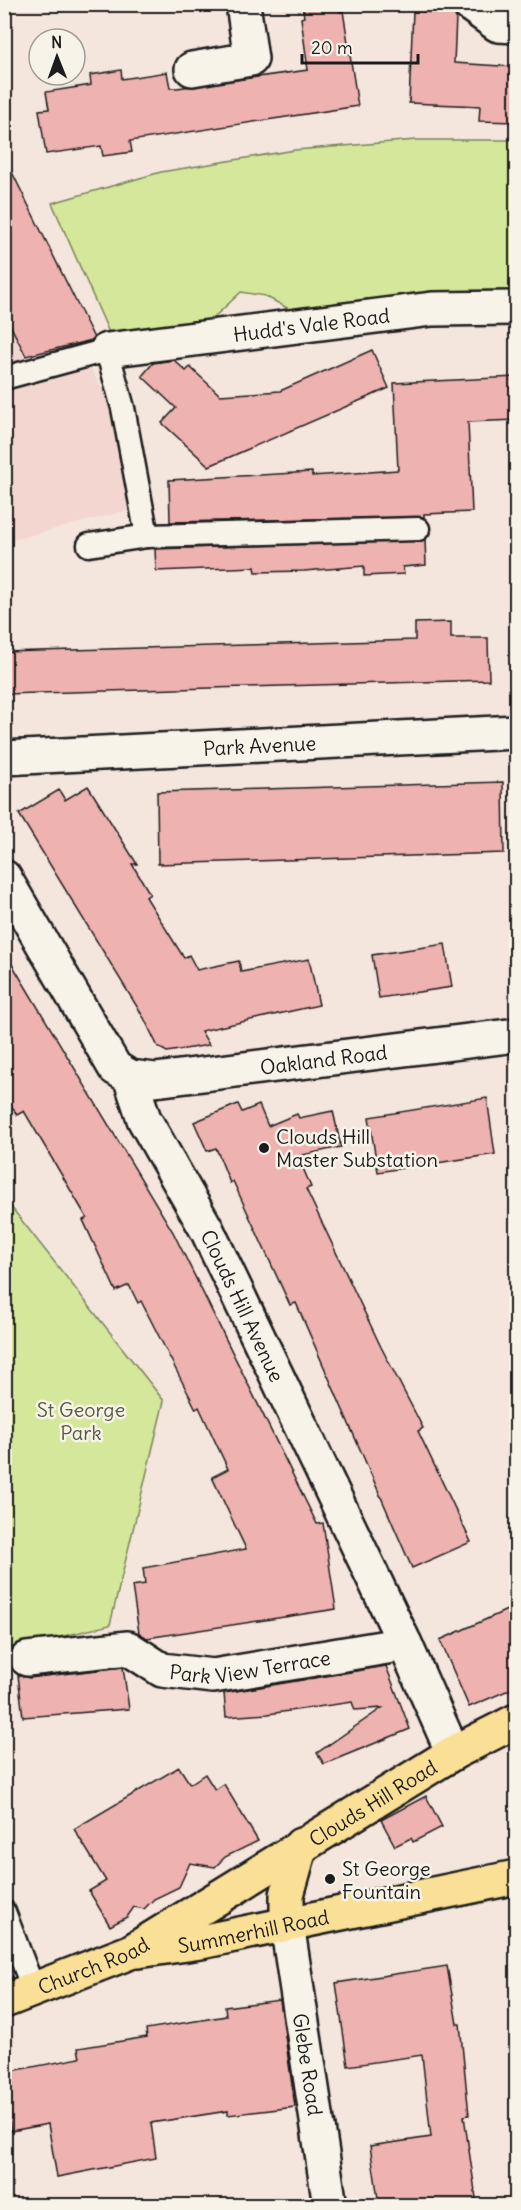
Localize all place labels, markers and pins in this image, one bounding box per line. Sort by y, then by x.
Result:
place label: Clouds Hill Master Substation [276,1124,438,1172]
marker: Clouds Hill Master Substation [257,1141,271,1155]
place label: St George Fountain [342,1856,431,1904]
marker: St George Fountain [323,1872,337,1886]

